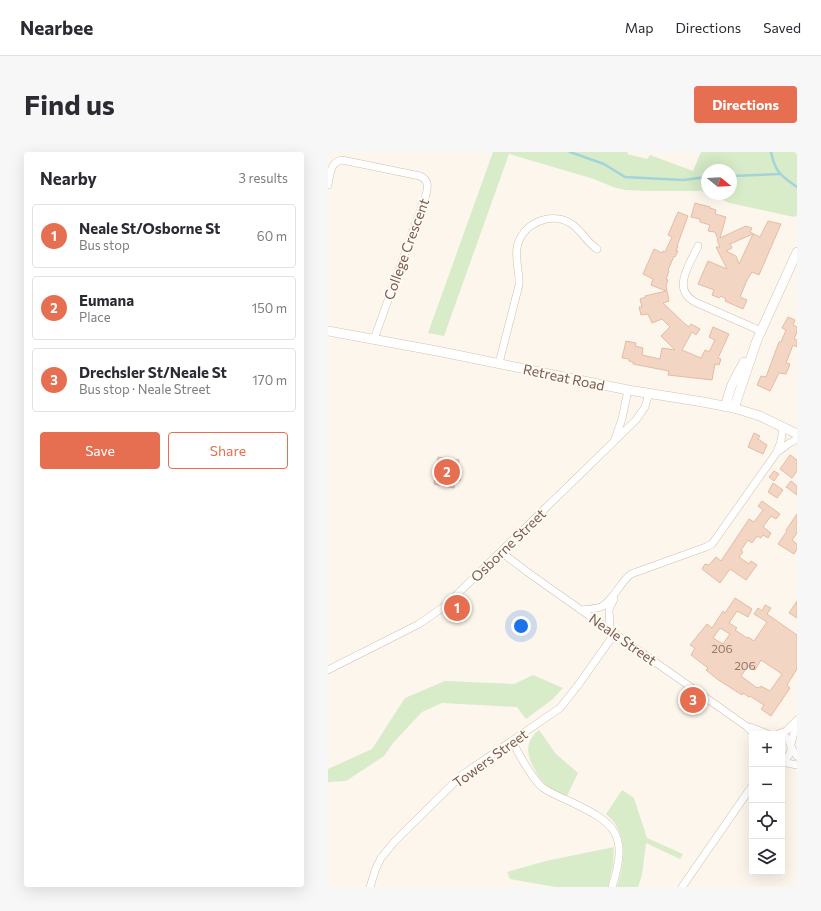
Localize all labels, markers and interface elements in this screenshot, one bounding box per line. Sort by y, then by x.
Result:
text: Nearbee [20,16,93,39]
text: Map [625,19,654,36]
text: Directions [676,19,741,36]
text: Saved [763,19,801,36]
button: Directions [694,86,797,123]
text: Find us [24,87,115,121]
north arrow [701,164,737,200]
text: Nearby [40,168,97,189]
text: 3 results [239,170,288,186]
street label: College Crescent [380,196,432,302]
text: Neale St/Osborne St [79,219,220,237]
text: 1 [51,228,57,244]
text: 60 m [257,228,287,244]
text: Bus stop [79,237,130,253]
text: Eumana [79,291,134,309]
text: 2 [50,300,58,316]
text: 150 m [252,300,287,316]
text: Place [79,309,111,325]
street label: Retreat Road [522,360,606,394]
text: Drechsler St/Neale St [79,363,227,381]
text: 3 [50,372,58,388]
text: 170 m [252,372,287,388]
text: Bus stop · Neale Street [79,381,211,397]
button: Save [40,432,160,469]
button: Share [168,432,288,469]
pin: 2 [434,457,460,487]
street label: Osborne Street [467,505,549,585]
pin: 1 [444,593,470,623]
street label: Neale Street [586,610,660,669]
your location [511,616,531,636]
house number: 206 [711,641,733,655]
house number: 206 [734,658,756,672]
pin: 3 [680,685,706,715]
street label: Towers Street [449,725,531,791]
map controls [749,731,785,875]
button: + [749,731,785,767]
button: − [749,767,785,803]
button: locate [749,803,785,839]
button: layers [749,839,785,875]

